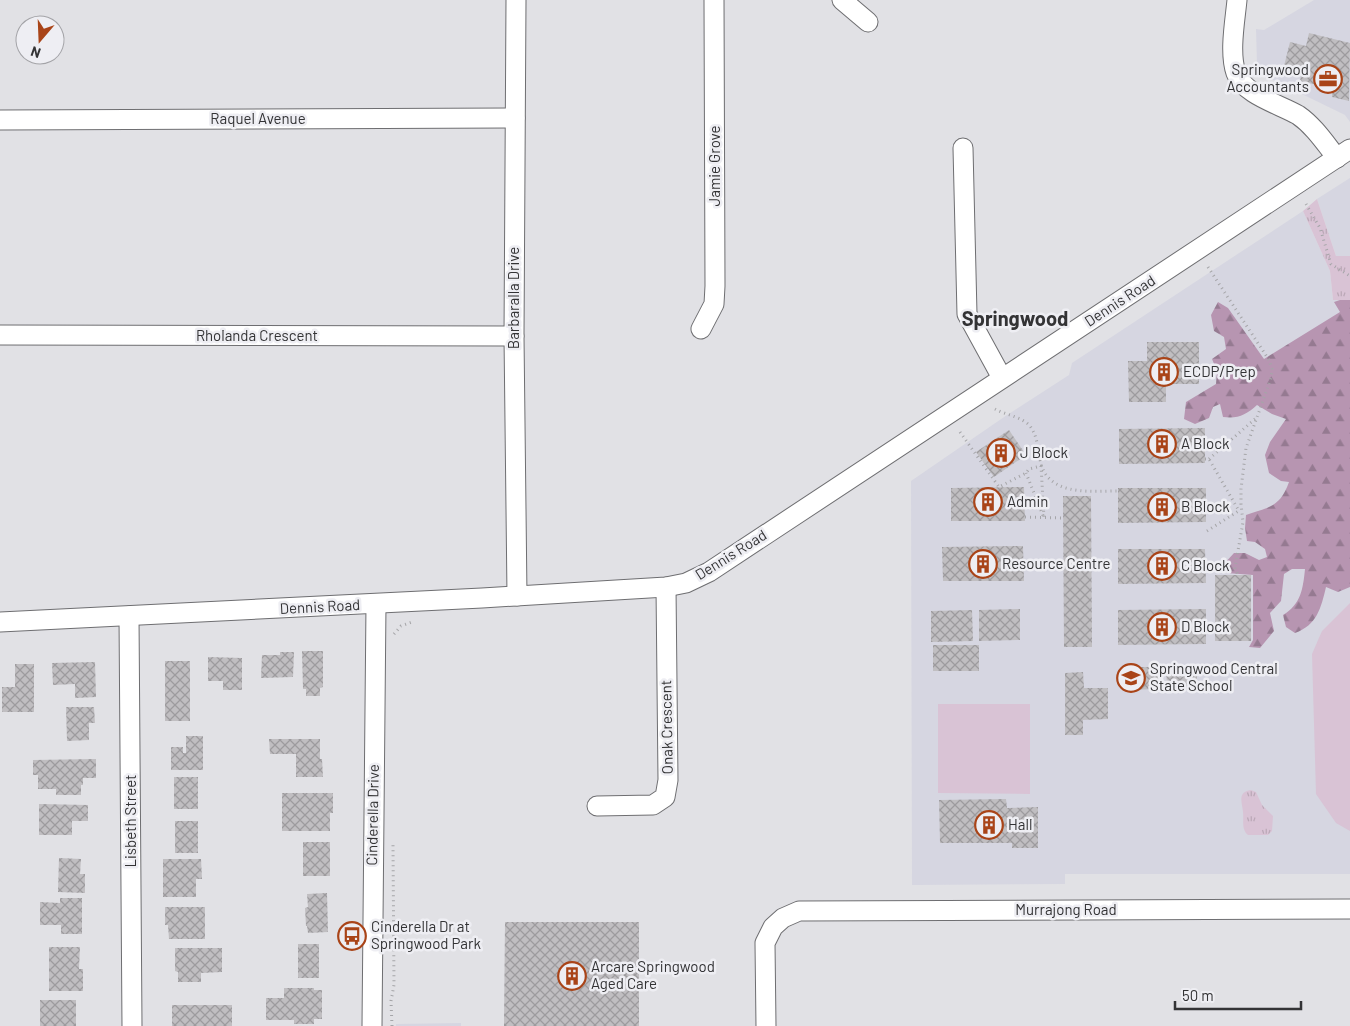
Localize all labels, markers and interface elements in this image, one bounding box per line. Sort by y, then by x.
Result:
north arrow [15,15,65,65]
text: N [28,43,43,62]
place label: Springwood Accountants [1226,60,1309,95]
office icon: Springwood Accountants [1313,64,1343,94]
street label: Raquel Avenue [210,109,306,127]
street label: Jamie Grove [705,126,723,206]
street label: Barbaralla Drive [504,247,522,349]
street label: Dennis Road [1081,271,1158,330]
district label: Springwood [962,306,1068,330]
street label: Rholanda Crescent [196,326,318,344]
building icon: ECDP/Prep [1149,357,1179,387]
place label: ECDP/Prep [1183,362,1256,380]
building icon: A Block [1147,429,1177,459]
place label: A Block [1181,434,1230,452]
building icon: J Block [986,438,1016,468]
place label: J Block [1020,443,1068,461]
building icon: Admin [973,487,1003,517]
place label: Admin [1007,492,1048,510]
building icon: B Block [1147,492,1177,522]
place label: B Block [1181,497,1230,515]
street label: Dennis Road [692,525,769,583]
building icon: Resource Centre [968,549,998,579]
building icon: C Block [1147,551,1177,581]
place label: Resource Centre [1002,554,1111,572]
place label: C Block [1181,556,1230,574]
street label: Dennis Road [279,595,361,617]
building icon: D Block [1147,612,1177,642]
place label: D Block [1181,617,1230,635]
place label: Springwood Central State School [1150,659,1278,694]
school or university icon: Springwood Central State School [1116,663,1146,693]
street label: Onak Crescent [656,680,676,774]
street label: Cinderella Drive [362,764,382,866]
street label: Lisbeth Street [121,774,139,868]
building icon: Hall [974,810,1004,840]
place label: Hall [1008,815,1032,833]
street label: Murrajong Road [1015,900,1117,918]
place label: Cinderella Dr at Springwood Park [371,917,481,952]
bus stop icon: Cinderella Dr at Springwood Park [337,921,367,951]
place label: Arcare Springwood Aged Care [591,957,715,992]
building icon: Arcare Springwood Aged Care [557,961,587,991]
scale bar [1175,978,1301,1010]
text: 50 m [1182,986,1214,1004]

